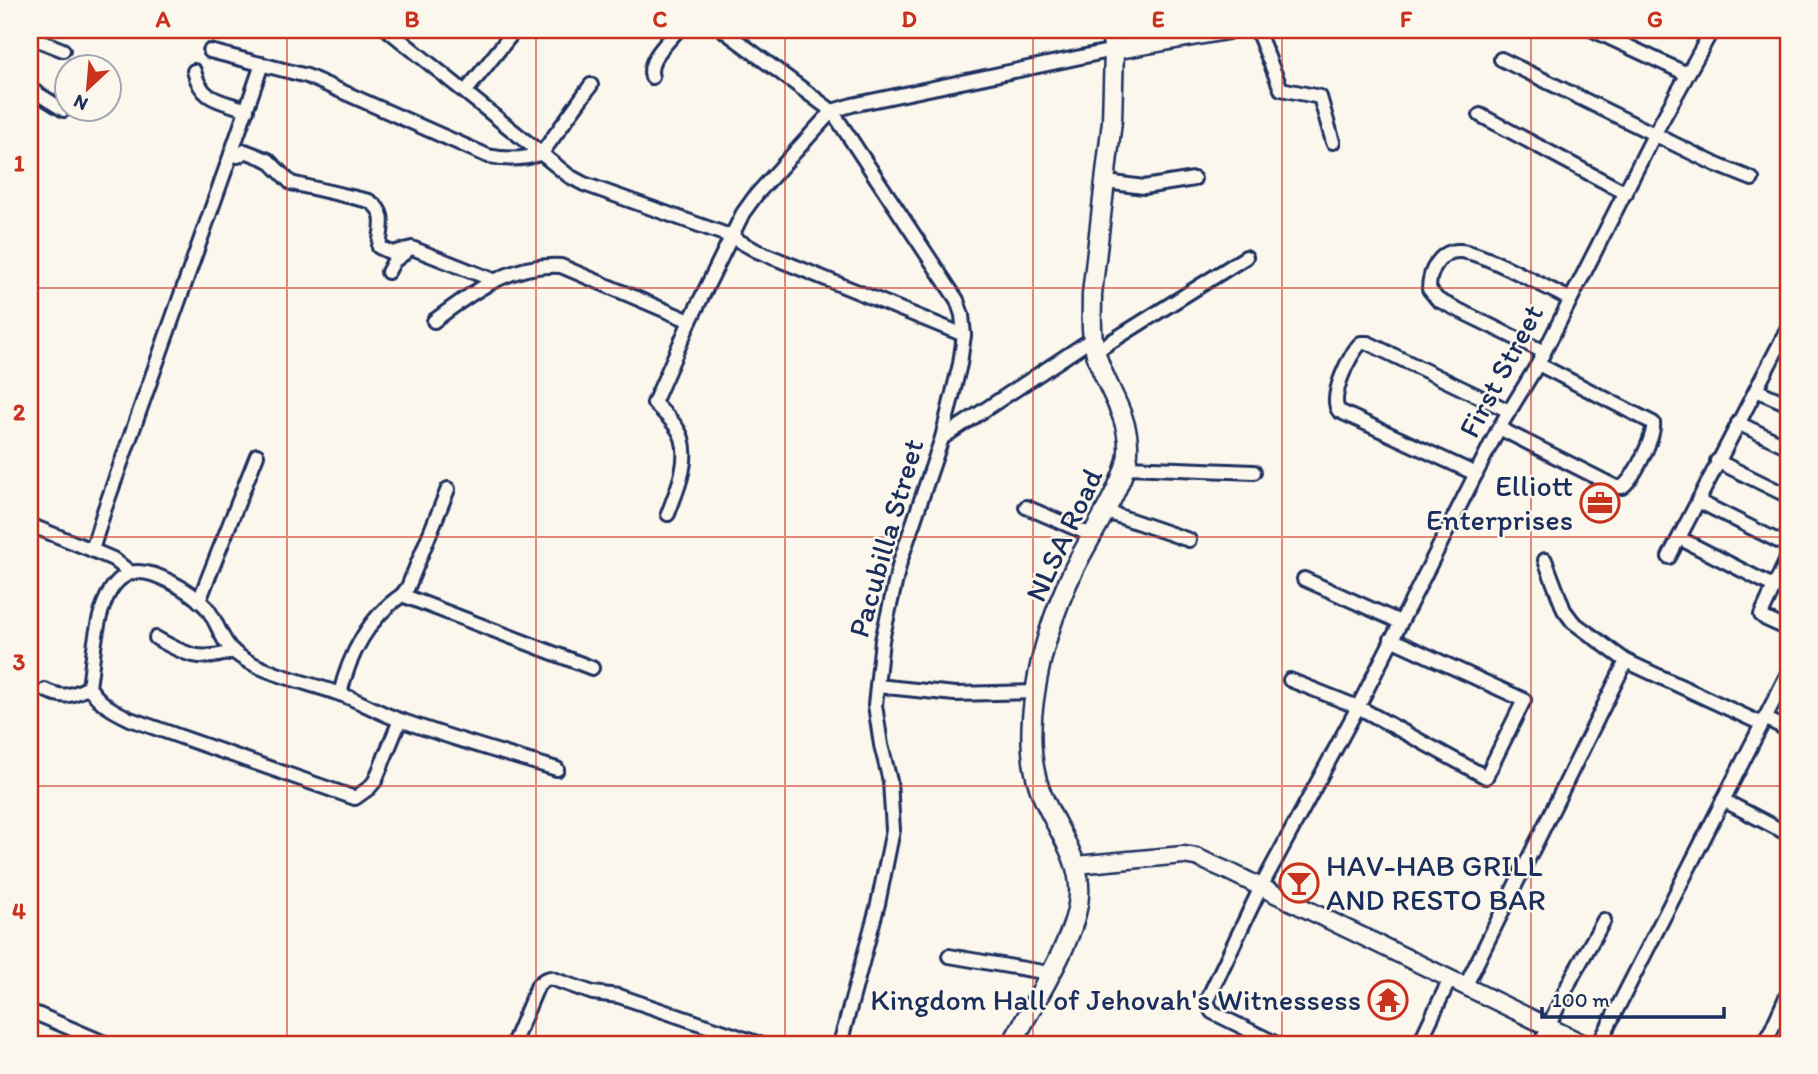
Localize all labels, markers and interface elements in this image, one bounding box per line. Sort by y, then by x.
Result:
text: A [155,5,171,33]
text: B [405,5,420,33]
text: C [653,5,668,33]
text: D [901,5,917,33]
text: E [1152,5,1165,33]
text: F [1400,5,1413,33]
text: G [1647,5,1663,33]
north arrow [52,52,122,122]
text: N [70,90,92,116]
text: 1 [14,149,25,177]
street label: First Street [1450,298,1551,444]
text: 2 [13,398,26,426]
street label: Pacubilla Street [840,434,932,641]
street label: NLSA Road [1017,462,1111,607]
place label: Elliott Enterprises [1426,467,1573,538]
office icon: Elliott Enterprises [1579,482,1621,524]
text: 3 [13,648,26,676]
place label: HAV-HAB GRILL AND RESTO BAR [1326,847,1546,918]
bar icon: HAV-HAB GRILL AND RESTO BAR [1278,862,1320,904]
text: 4 [12,897,26,925]
scale bar [1542,976,1724,1020]
temple icon: Kingdom Hall of Jehovah's Witnessess [1367,979,1409,1021]
place label: Kingdom Hall of Jehovah's Witnessess [870,981,1361,1018]
text: 100 m [1552,987,1610,1012]

